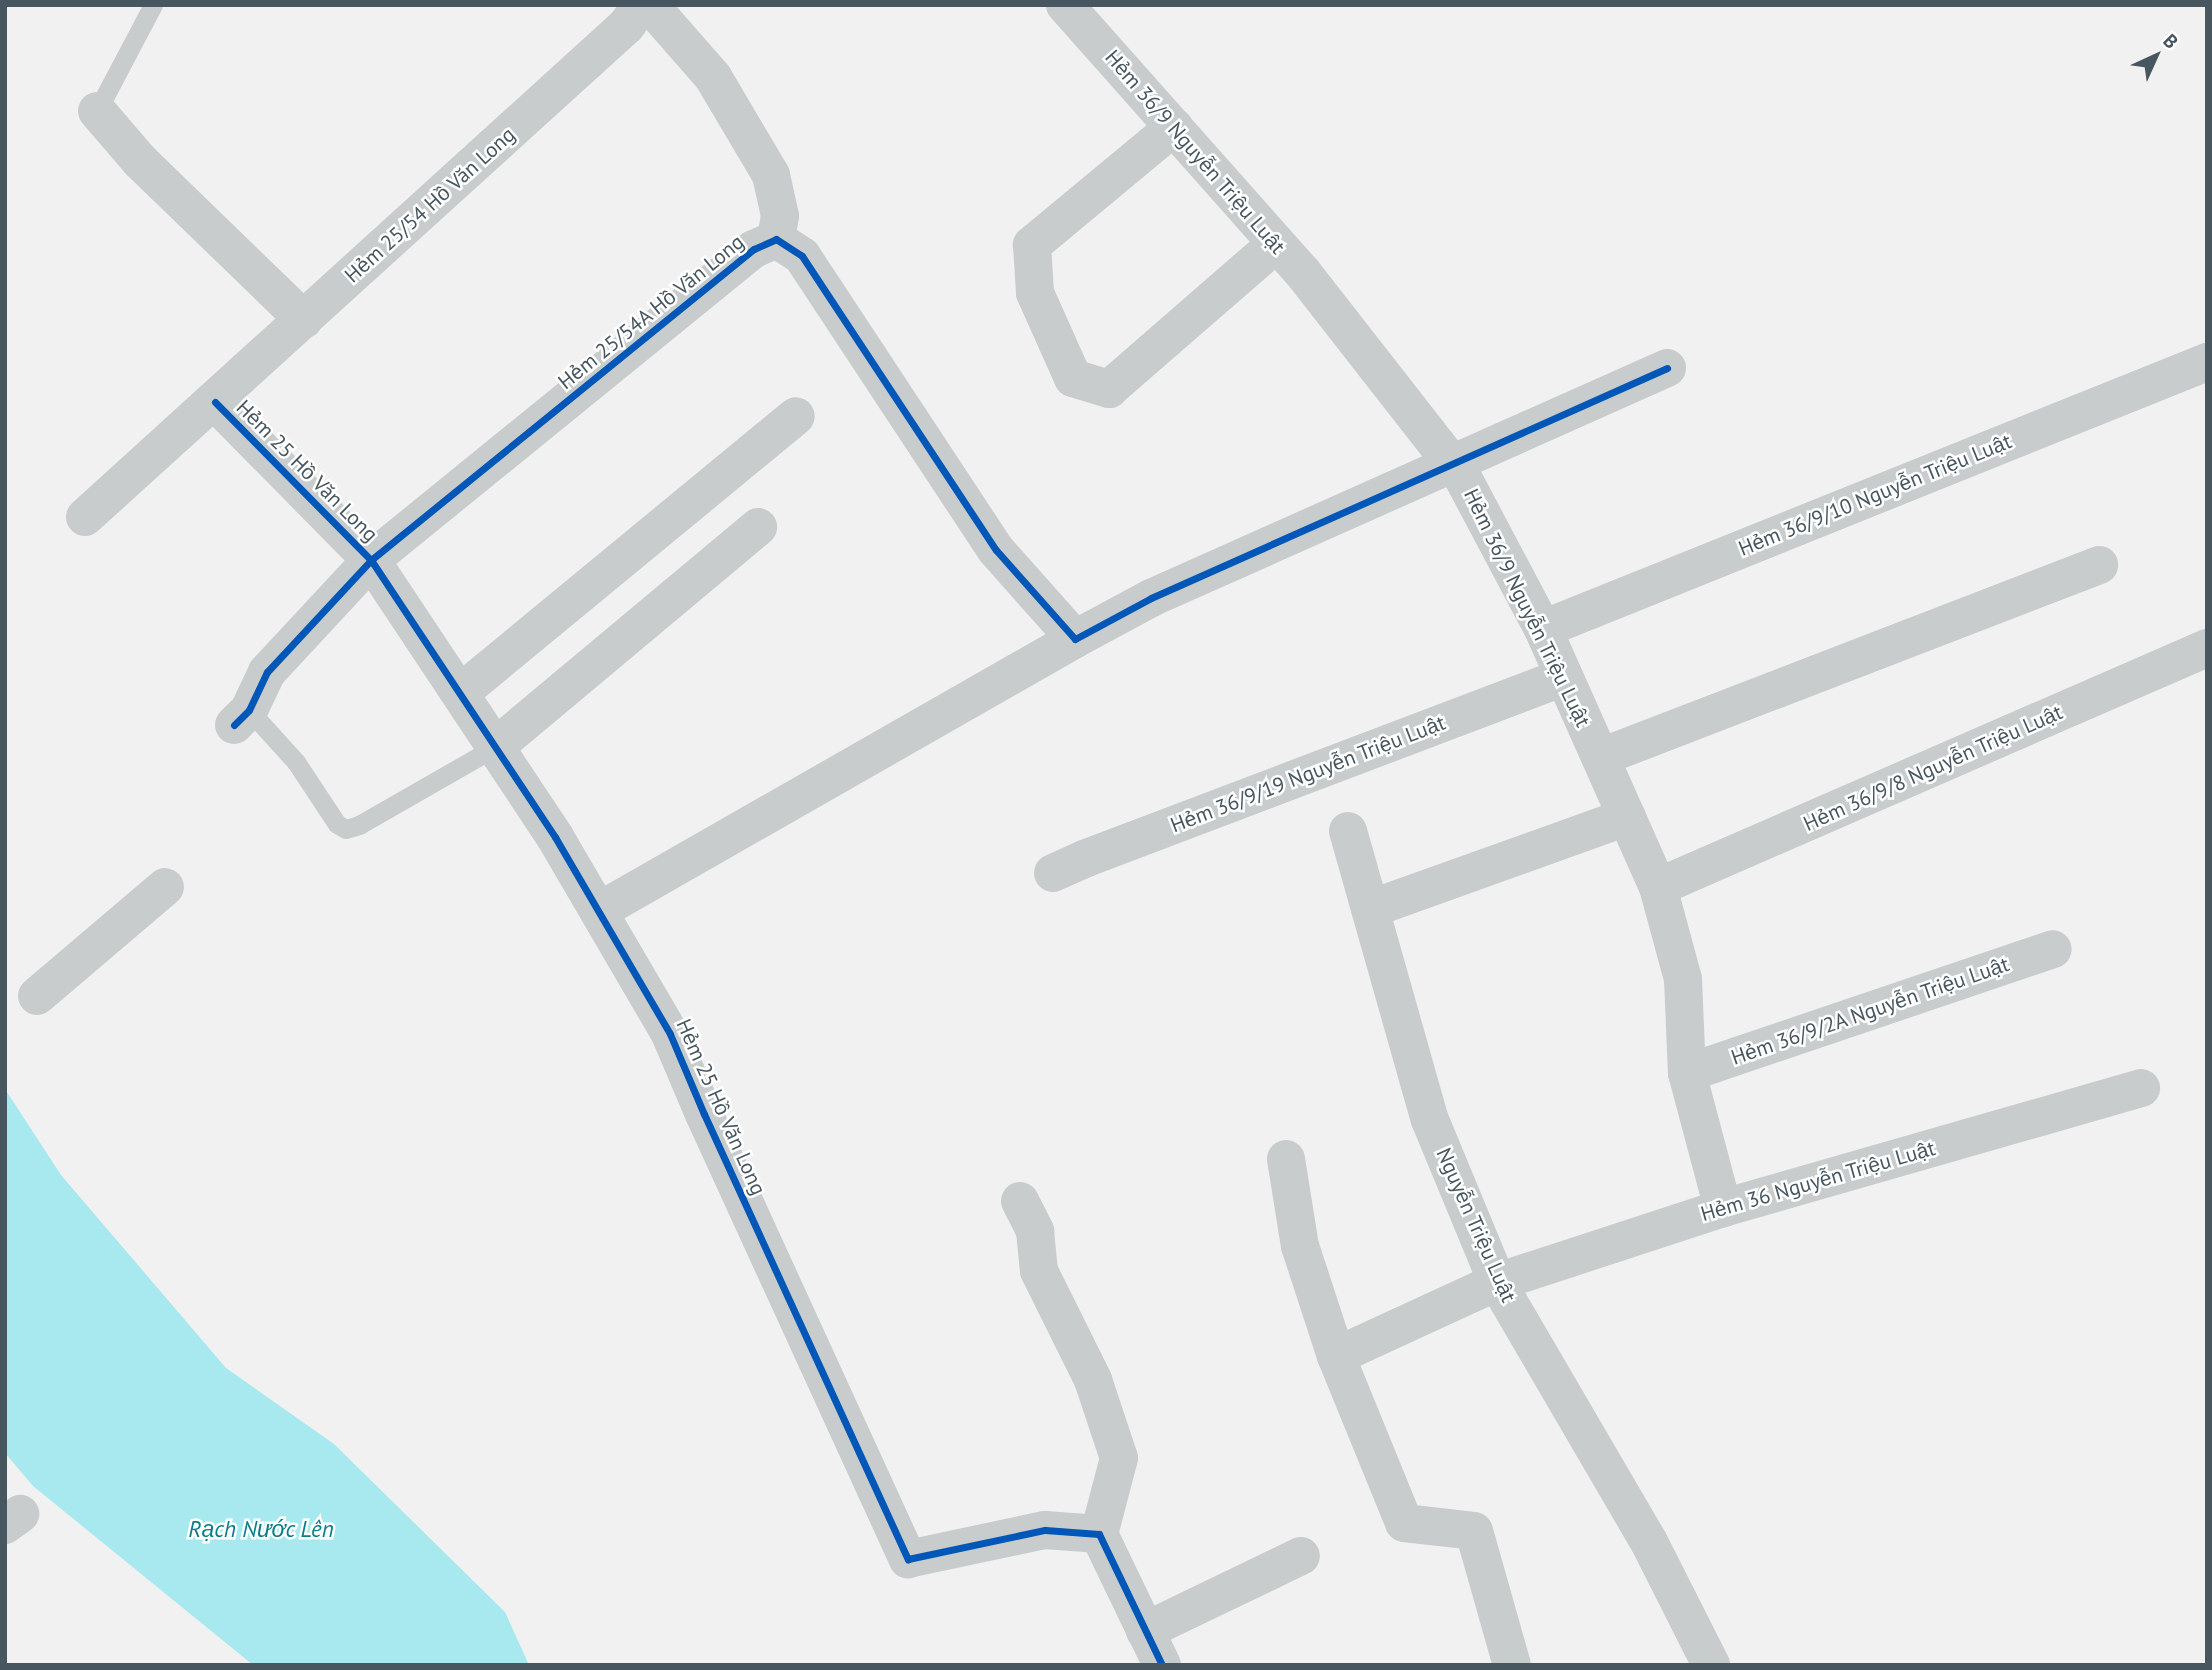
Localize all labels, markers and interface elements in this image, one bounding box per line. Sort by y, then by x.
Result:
north arrow [2121,21,2191,91]
text: B [2158,29,2183,54]
street label: Hẻm 36/9 Nguyễn Triệu Luật [1099,45,1291,259]
street label: Hẻm 25/54 Hồ Văn Long [340,122,520,288]
street label: Hẻm 25/54A Hồ Văn Long [553,229,749,395]
street label: Hẻm 25 Hồ Văn Long [231,395,383,547]
street label: Hẻm 36/9/10 Nguyễn Triệu Luật [1735,428,2015,562]
street label: Hẻm 36/9 Nguyễn Triệu Luật [1458,485,1596,731]
street label: Hẻm 36/9/8 Nguyễn Triệu Luật [1799,699,2067,837]
street label: Hẻm 36/9/19 Nguyễn Triệu Luật [1167,710,1449,838]
street label: Hẻm 36/9/2A Nguyễn Triệu Luật [1727,951,2013,1071]
street label: Hẻm 25 Hồ Văn Long [671,1015,771,1199]
street label: Hẻm 36 Nguyễn Triệu Luật [1697,1135,1939,1227]
street label: Nguyễn Triệu Luật [1431,1144,1521,1306]
water label: Rạch Nước Lên [188,1515,334,1543]

